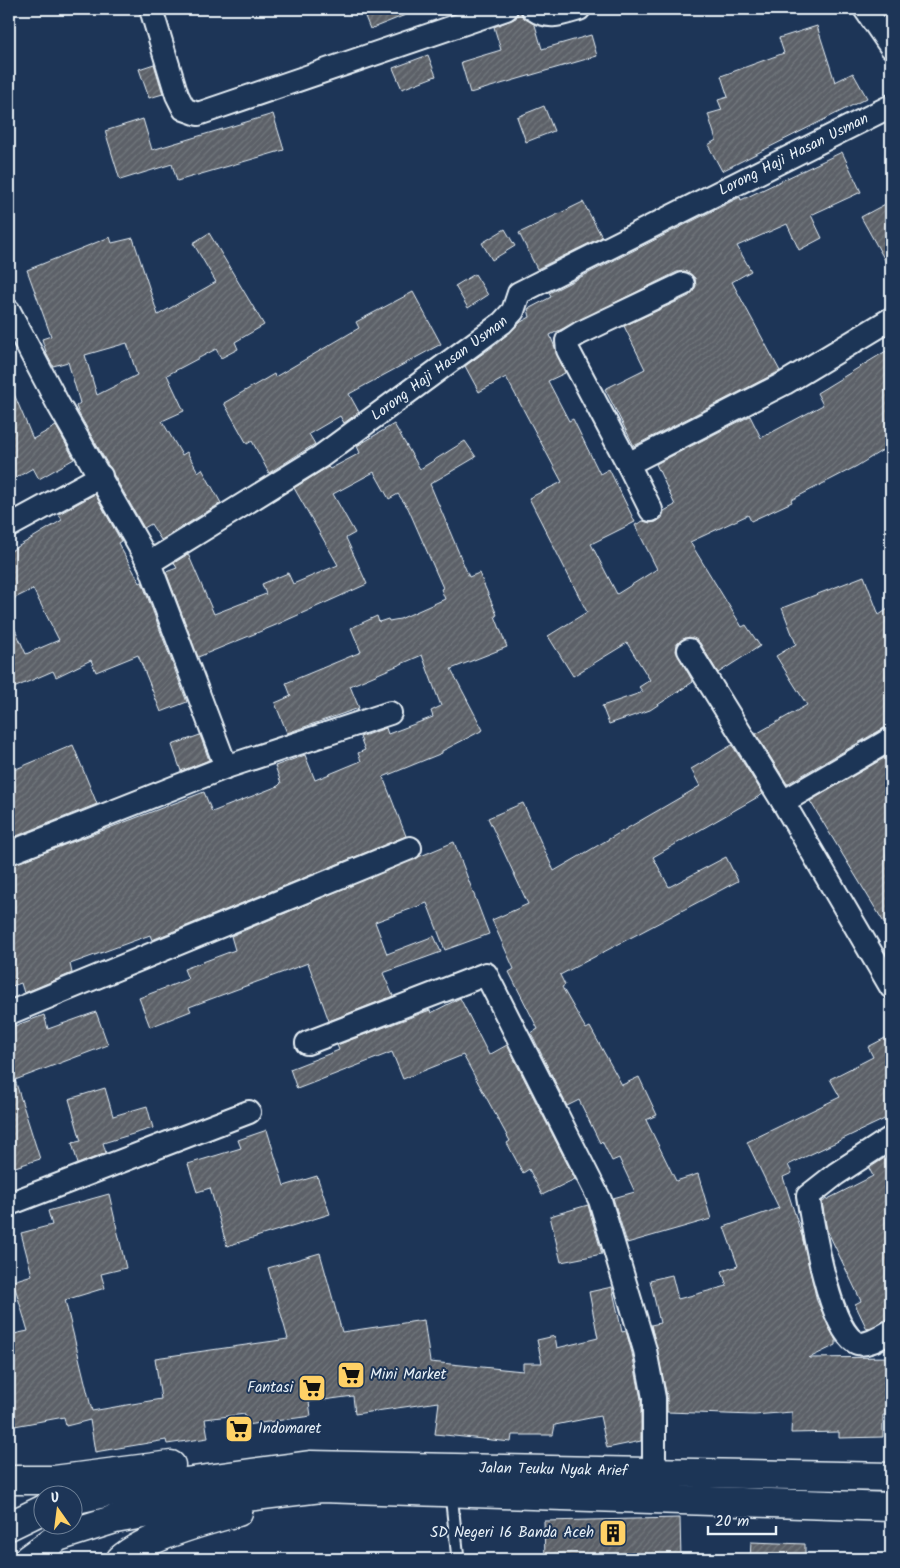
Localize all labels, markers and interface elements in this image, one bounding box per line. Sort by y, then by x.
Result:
street label: Lorong Haji Hasan Usman [715,107,873,203]
street label: Lorong Haji Hasan Usman [366,311,515,427]
supermarket icon: Mini Market [336,1360,366,1390]
place label: Mini Market [370,1363,447,1387]
supermarket icon: Fantasi [297,1373,327,1403]
place label: Fantasi [247,1376,294,1400]
supermarket icon: Indomaret [224,1414,254,1444]
place label: Indomaret [258,1417,322,1441]
street label: Jalan Teuku Nyak Arief [479,1456,629,1484]
north arrow [32,1486,82,1536]
text: U [48,1487,62,1510]
scale bar [708,1503,775,1535]
text: 20 m [715,1510,749,1534]
building icon: SD Negeri 16 Banda Aceh [598,1518,628,1548]
place label: SD Negeri 16 Banda Aceh [430,1521,594,1545]

